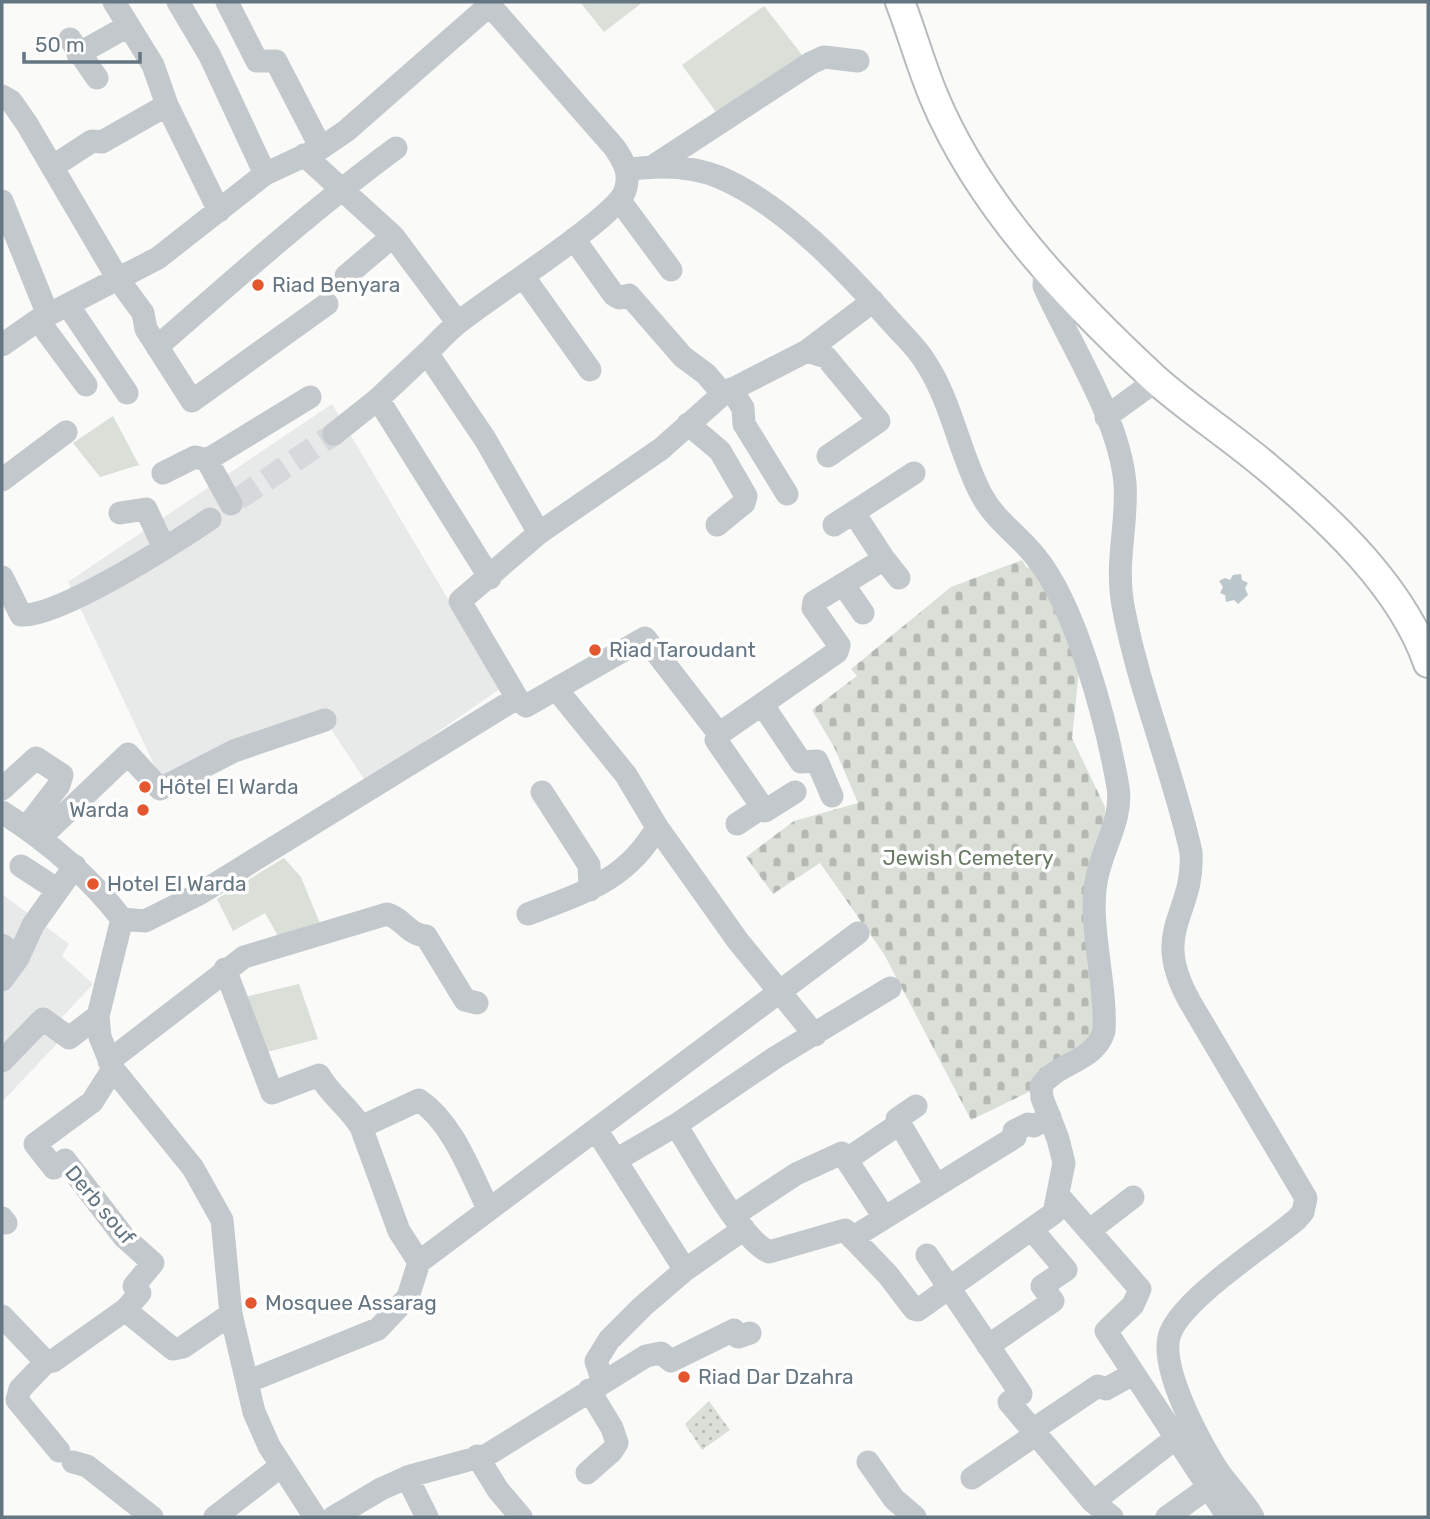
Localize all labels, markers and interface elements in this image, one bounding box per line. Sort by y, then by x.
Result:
scale bar [24,21,140,65]
text: 50 m [35,32,85,57]
place label: Riad Benyara [272,272,400,297]
marker: Riad Benyara [250,277,266,293]
place label: Riad Taroudant [609,637,756,662]
marker: Riad Taroudant [587,642,603,658]
place label: Hôtel El Warda [159,774,299,799]
marker: Hôtel El Warda [137,779,153,795]
place label: Warda [69,797,129,822]
marker: Warda [135,802,151,818]
park label: Jewish Cemetery [883,845,1054,870]
place label: Hotel El Warda [107,871,247,896]
marker: Hotel El Warda [85,876,101,892]
street label: Derb souf [60,1160,141,1249]
place label: Mosquee Assarag [265,1290,437,1315]
marker: Mosquee Assarag [243,1295,259,1311]
place label: Riad Dar Dzahra [698,1364,854,1389]
marker: Riad Dar Dzahra [676,1369,692,1385]

